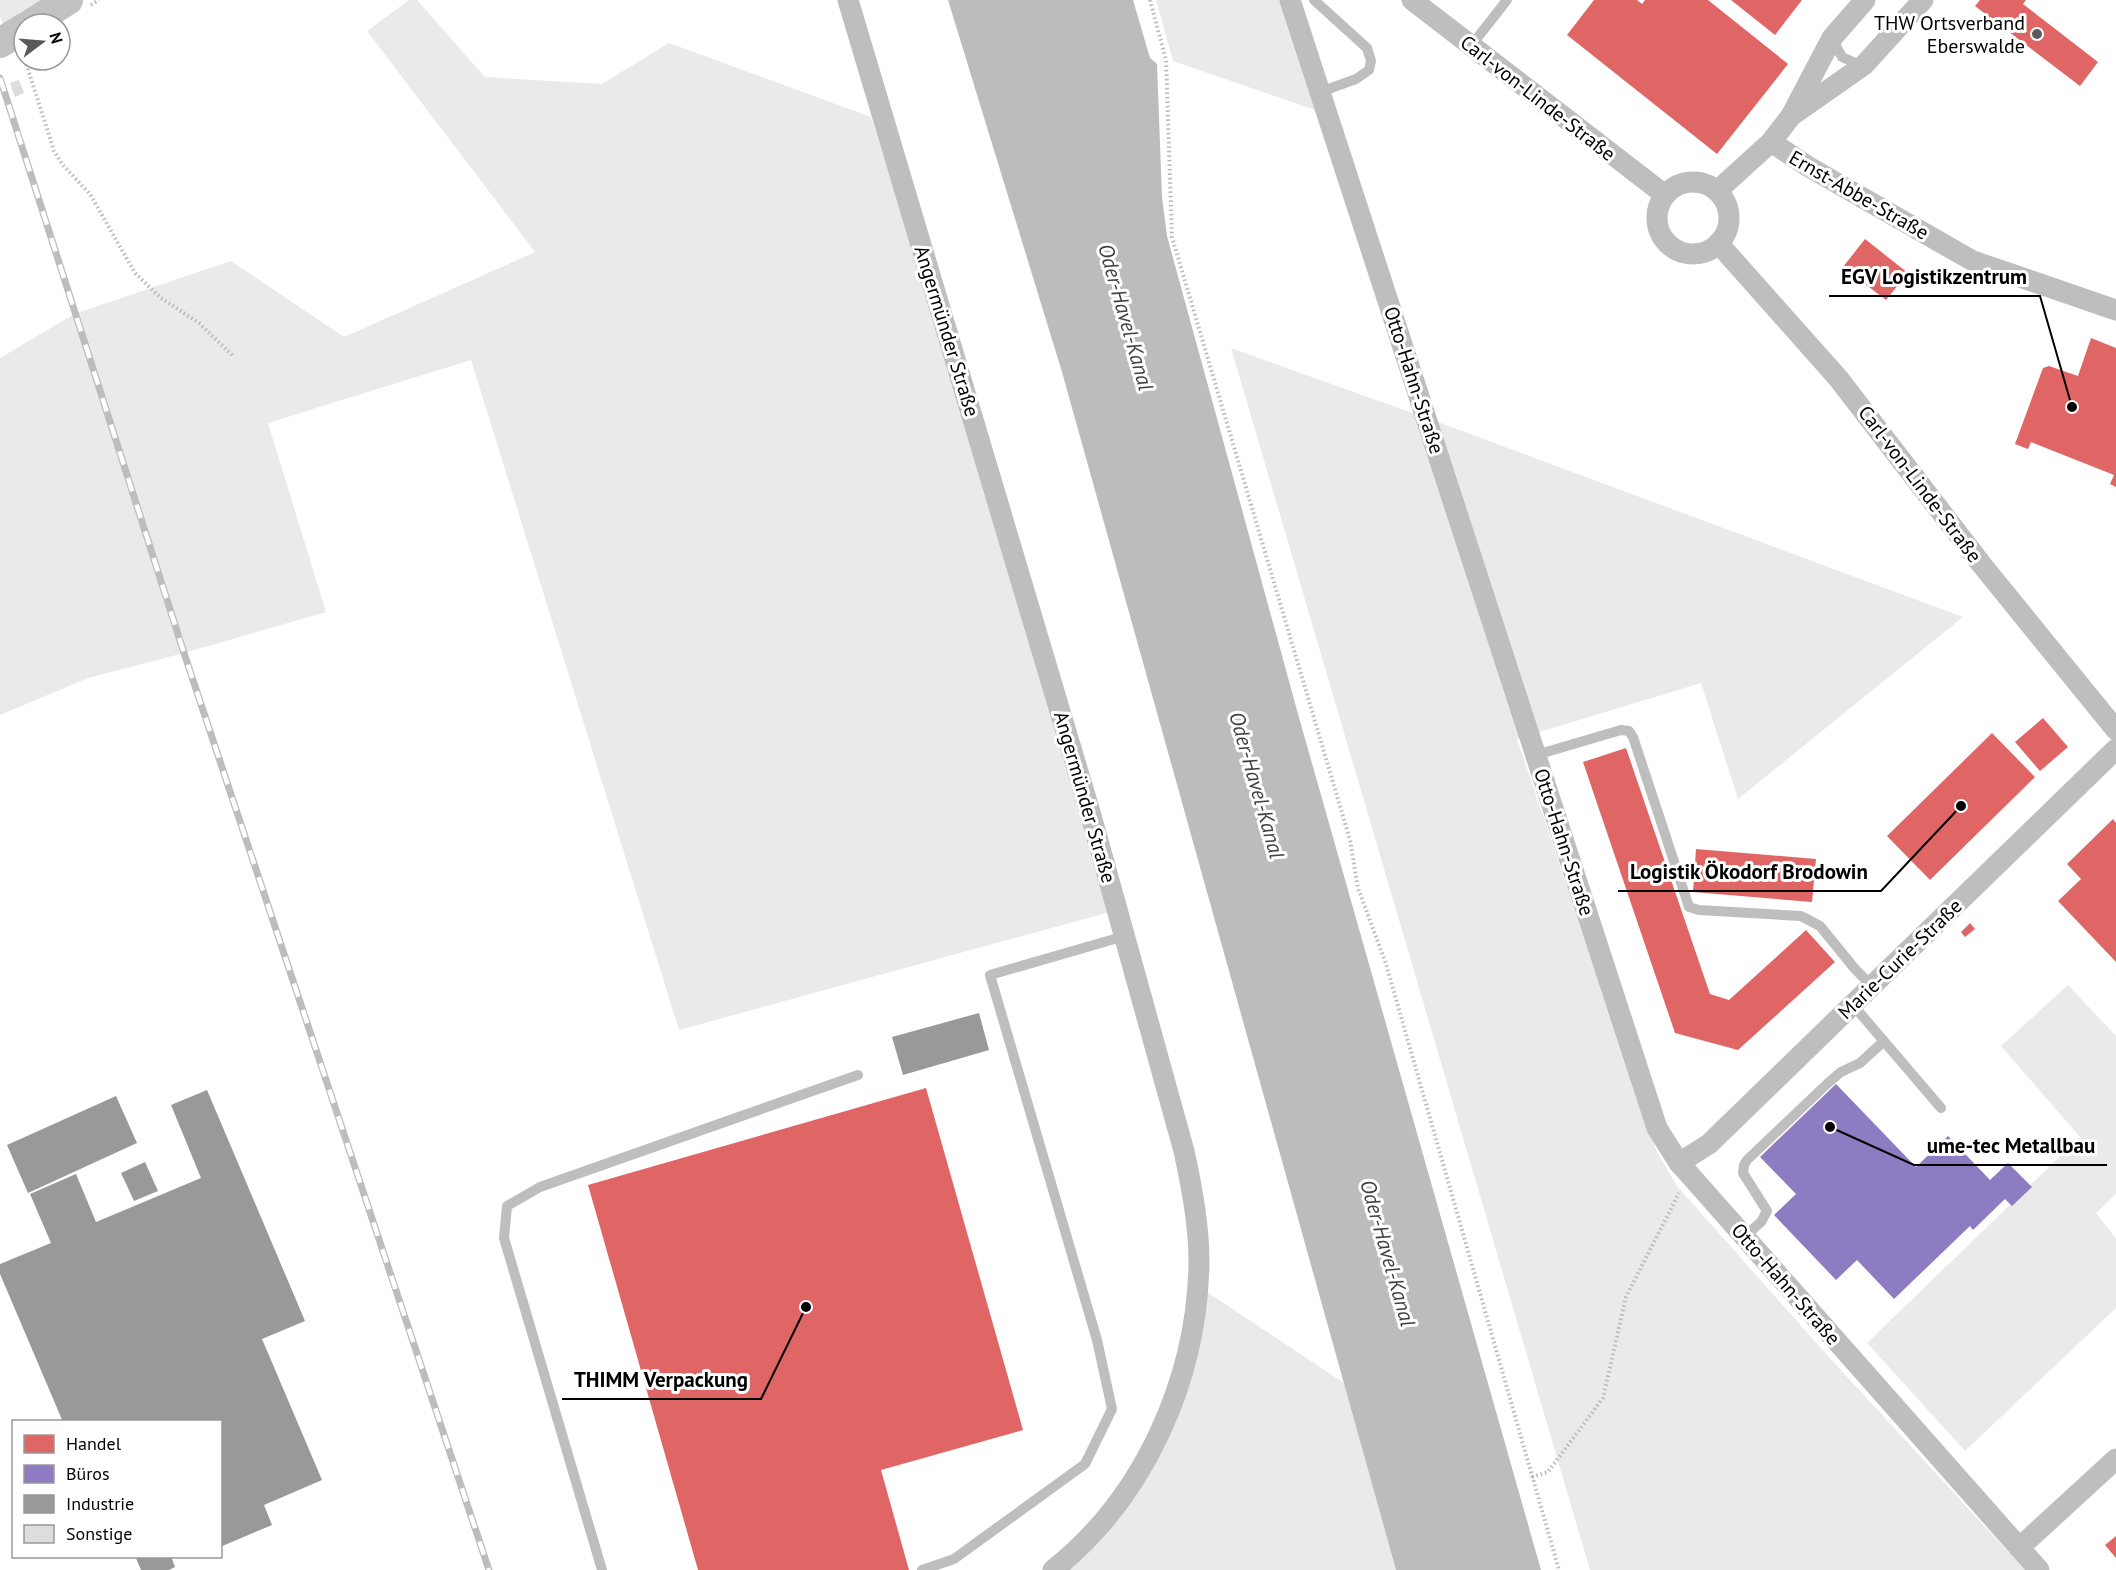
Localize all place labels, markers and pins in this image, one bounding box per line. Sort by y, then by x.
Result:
place label: THW Ortsverband Eberswalde [1874,10,2025,59]
marker: THW Ortsverband Eberswalde [2030,27,2044,41]
callout: EGV Logistikzentrum [1829,257,2040,296]
callout: Logistik Ökodorf Brodowin [1618,852,1881,891]
callout: ume-tec Metallbau [1914,1126,2107,1165]
callout: THIMM Verpackung [562,1360,761,1399]

